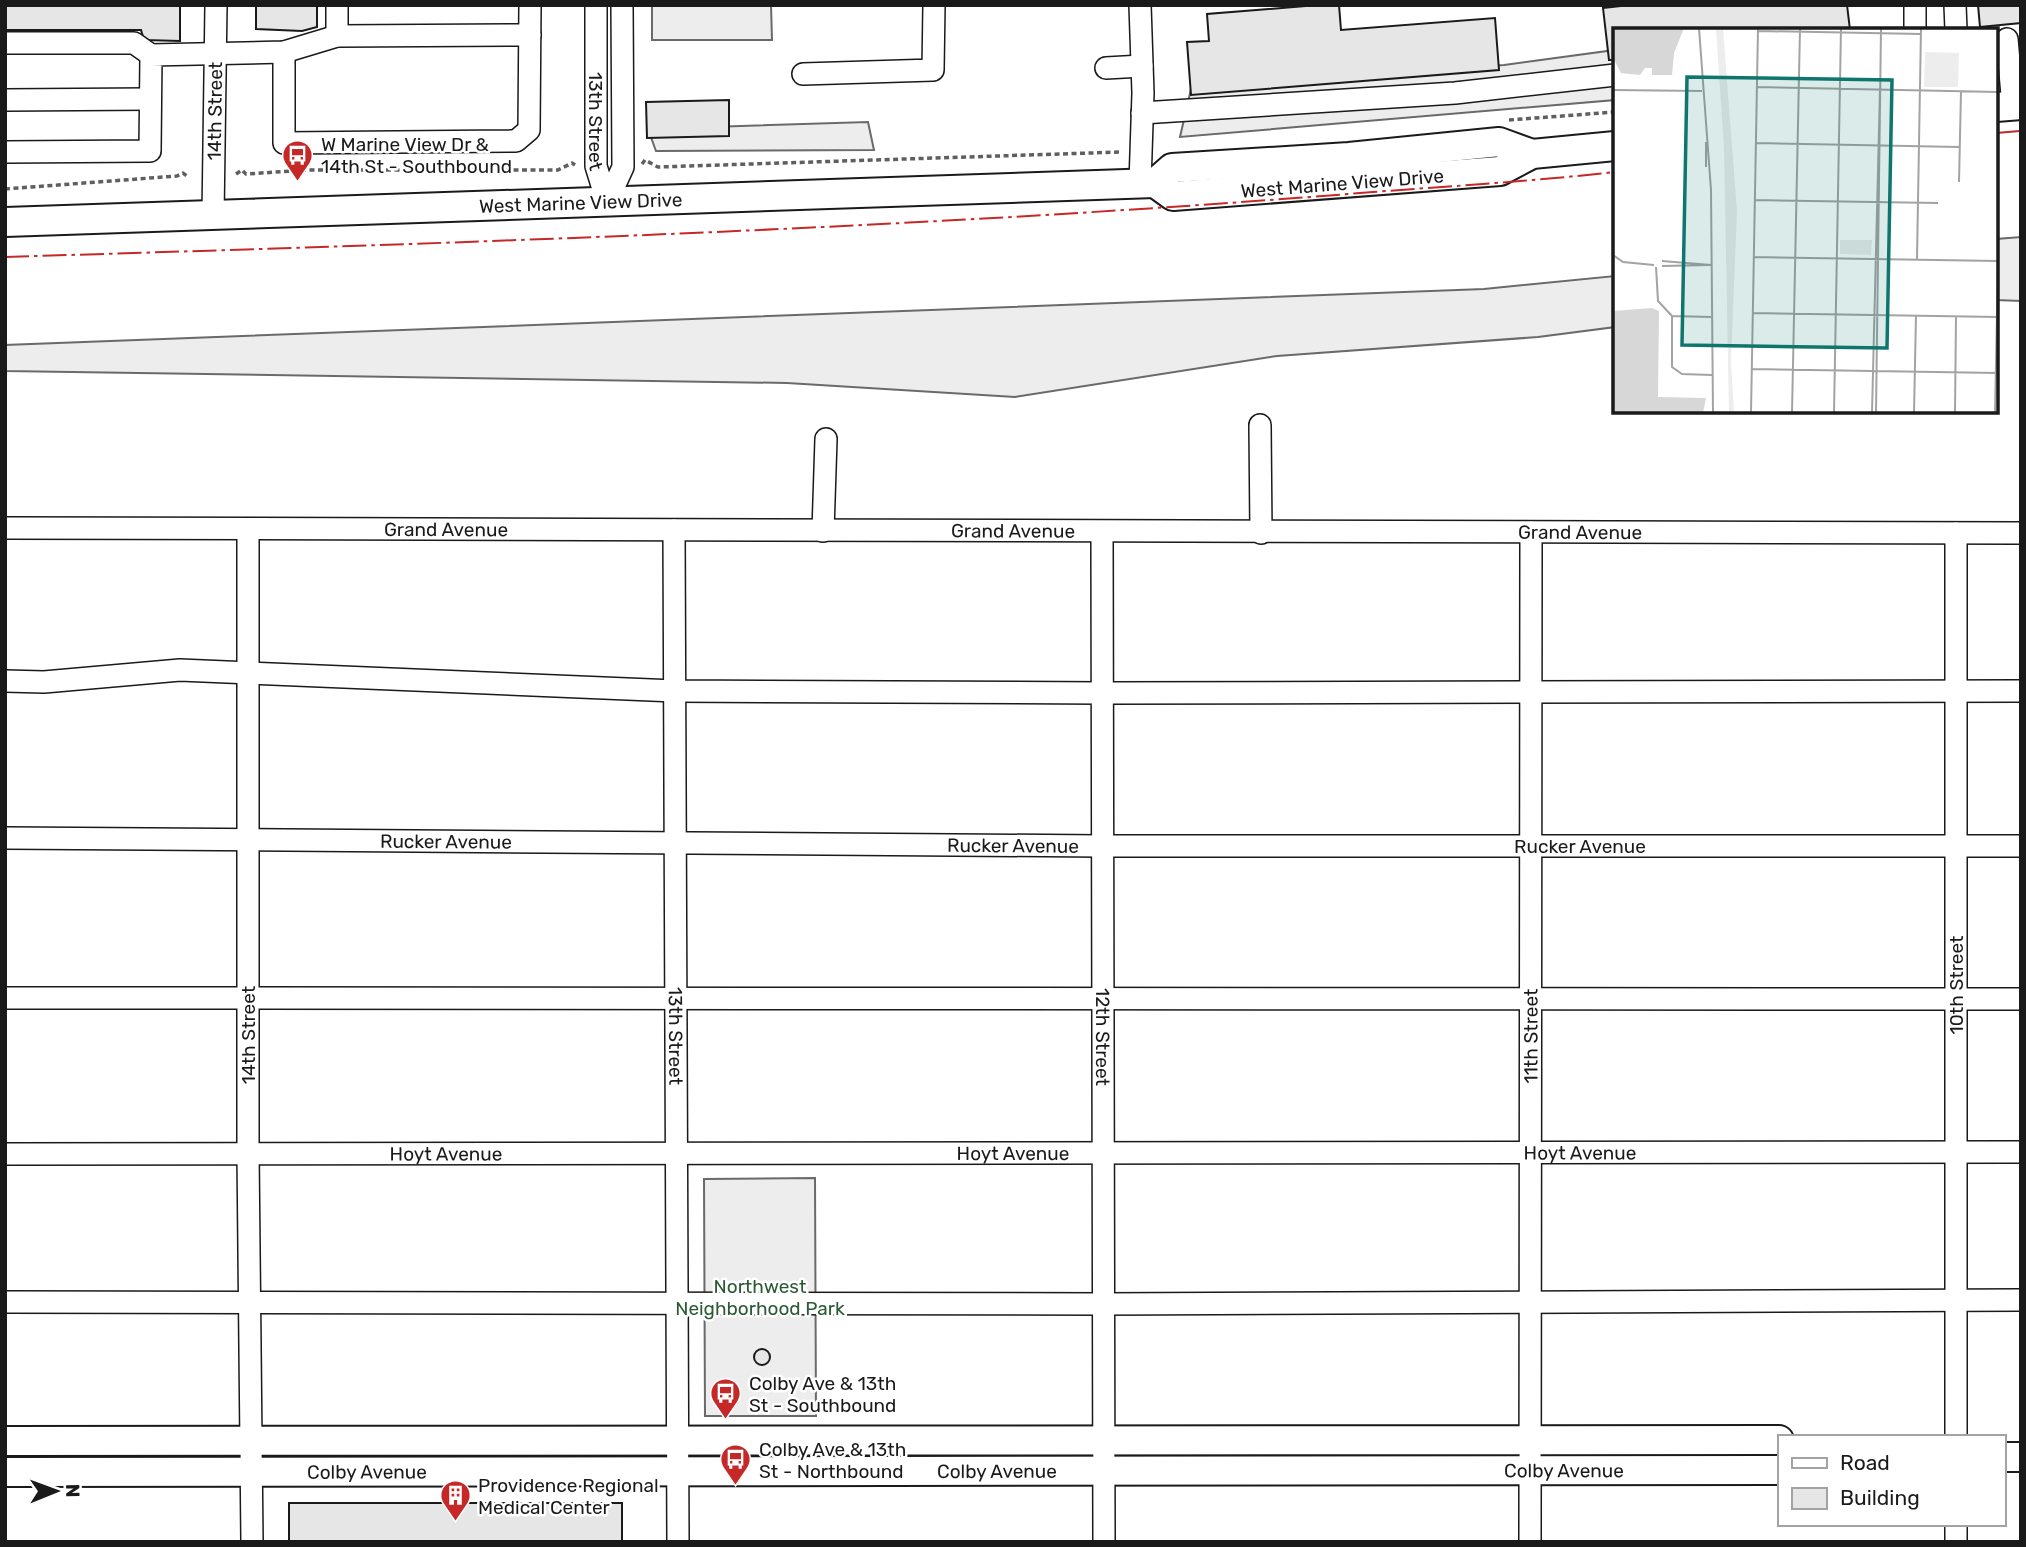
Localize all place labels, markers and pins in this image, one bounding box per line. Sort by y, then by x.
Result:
place label: W Marine View Dr & 14th St - Southbound [321,133,512,178]
bus stop icon: W Marine View Dr & 14th St - Southbound [281,138,315,182]
place label: Colby Ave & 13th St - Southbound [749,1372,896,1417]
bus stop icon: Colby Ave & 13th St - Southbound [709,1377,743,1421]
place label: Colby Ave & 13th St - Northbound [759,1438,906,1483]
bus stop icon: Colby Ave & 13th St - Northbound [719,1443,753,1487]
place label: Providence Regional Medical Center [478,1474,659,1519]
building icon: Providence Regional Medical Center [438,1479,472,1523]

